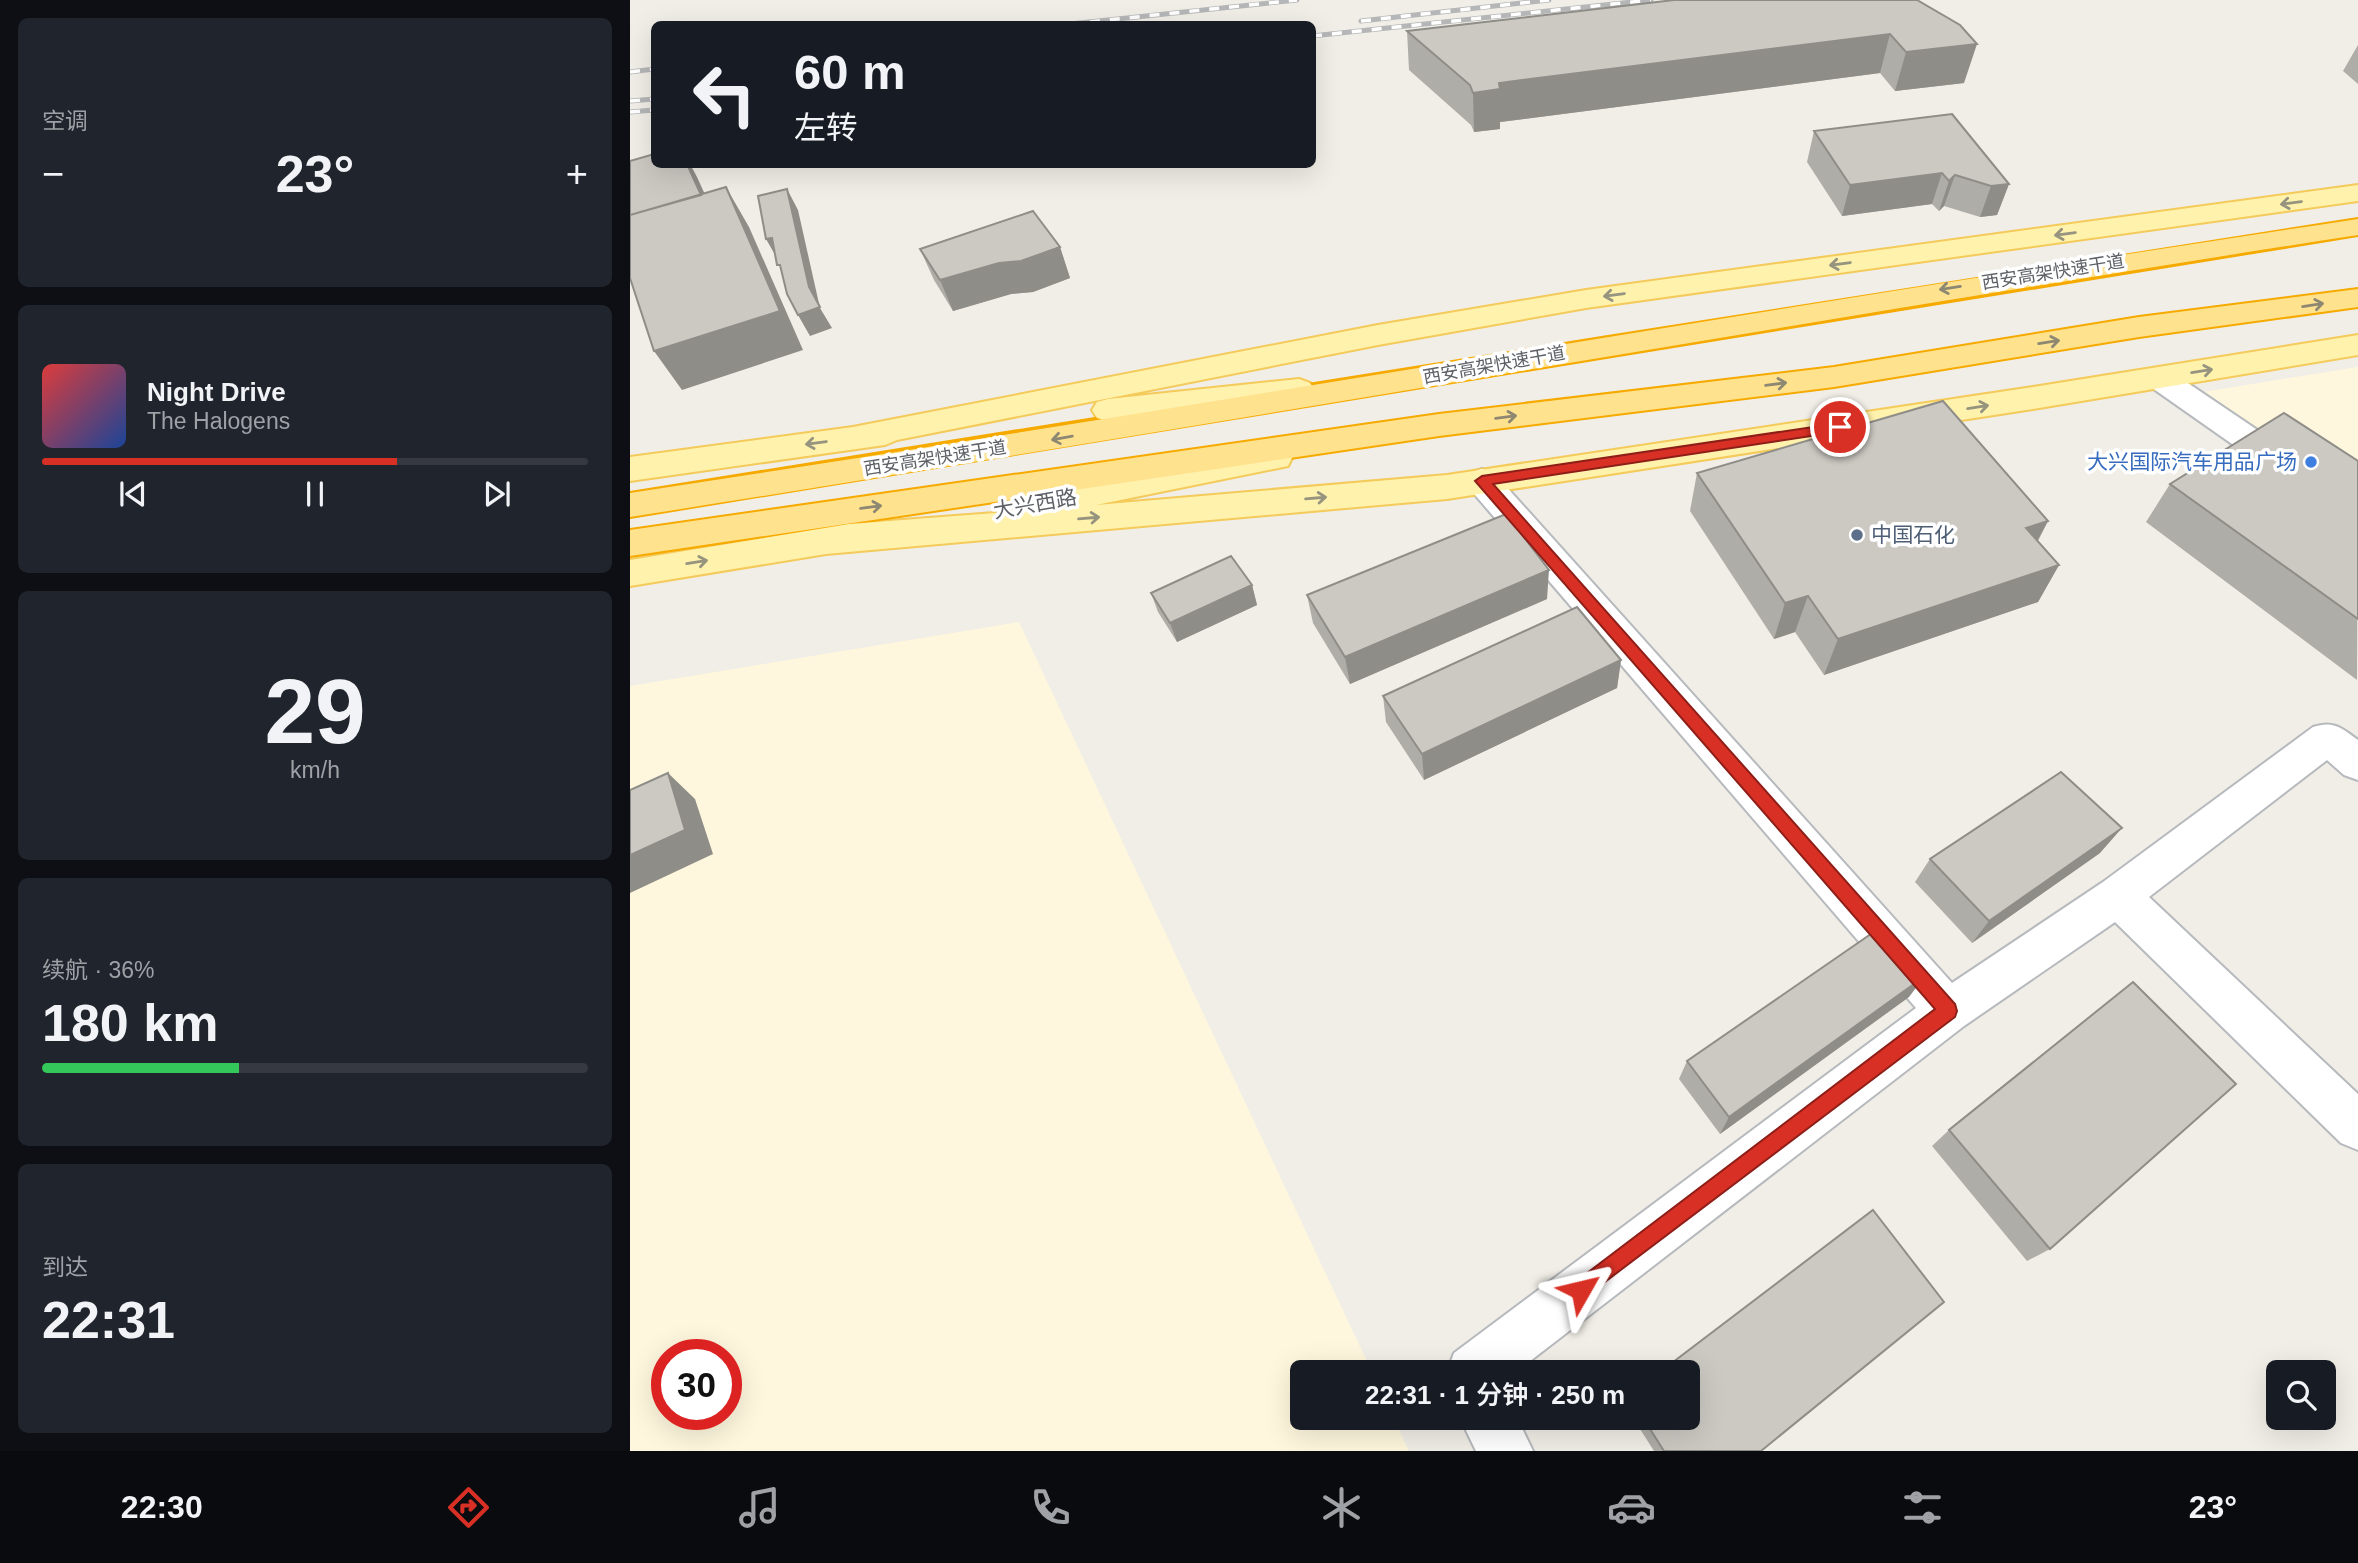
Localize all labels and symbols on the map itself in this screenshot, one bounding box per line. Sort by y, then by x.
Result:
one-way arrow [2280,197,2302,210]
one-way arrow [2054,227,2077,240]
street label: 西安高架快速干道 [1980,251,2126,293]
one-way arrow [1829,258,1851,271]
one-way arrow [1939,282,1962,295]
one-way arrow [1603,289,1626,302]
one-way arrow [2301,298,2323,311]
one-way arrow [2037,335,2060,348]
street label: 西安高架快速干道 [1421,343,1567,387]
one-way arrow [2190,364,2213,377]
one-way arrow [1764,377,1787,390]
pin [1810,397,1870,457]
one-way arrow [1966,400,1989,413]
one-way arrow [1494,410,1517,423]
one-way arrow [1051,432,1074,445]
one-way arrow [805,436,827,449]
street label: 西安高架快速干道 [862,437,1008,479]
place label: 大兴国际汽车用品广场 [2087,450,2297,473]
marker: 大兴国际汽车用品广场 [2303,454,2319,470]
street label: 大兴西路 [992,485,1078,522]
one-way arrow [1304,491,1327,504]
one-way arrow [859,500,882,513]
one-way arrow [1077,511,1100,524]
place label: 中国石化 [1871,523,1955,546]
marker: 中国石化 [1849,527,1865,543]
one-way arrow [685,555,708,568]
position arrow [1544,1253,1618,1327]
speed limit sign: 30 [651,1339,742,1430]

